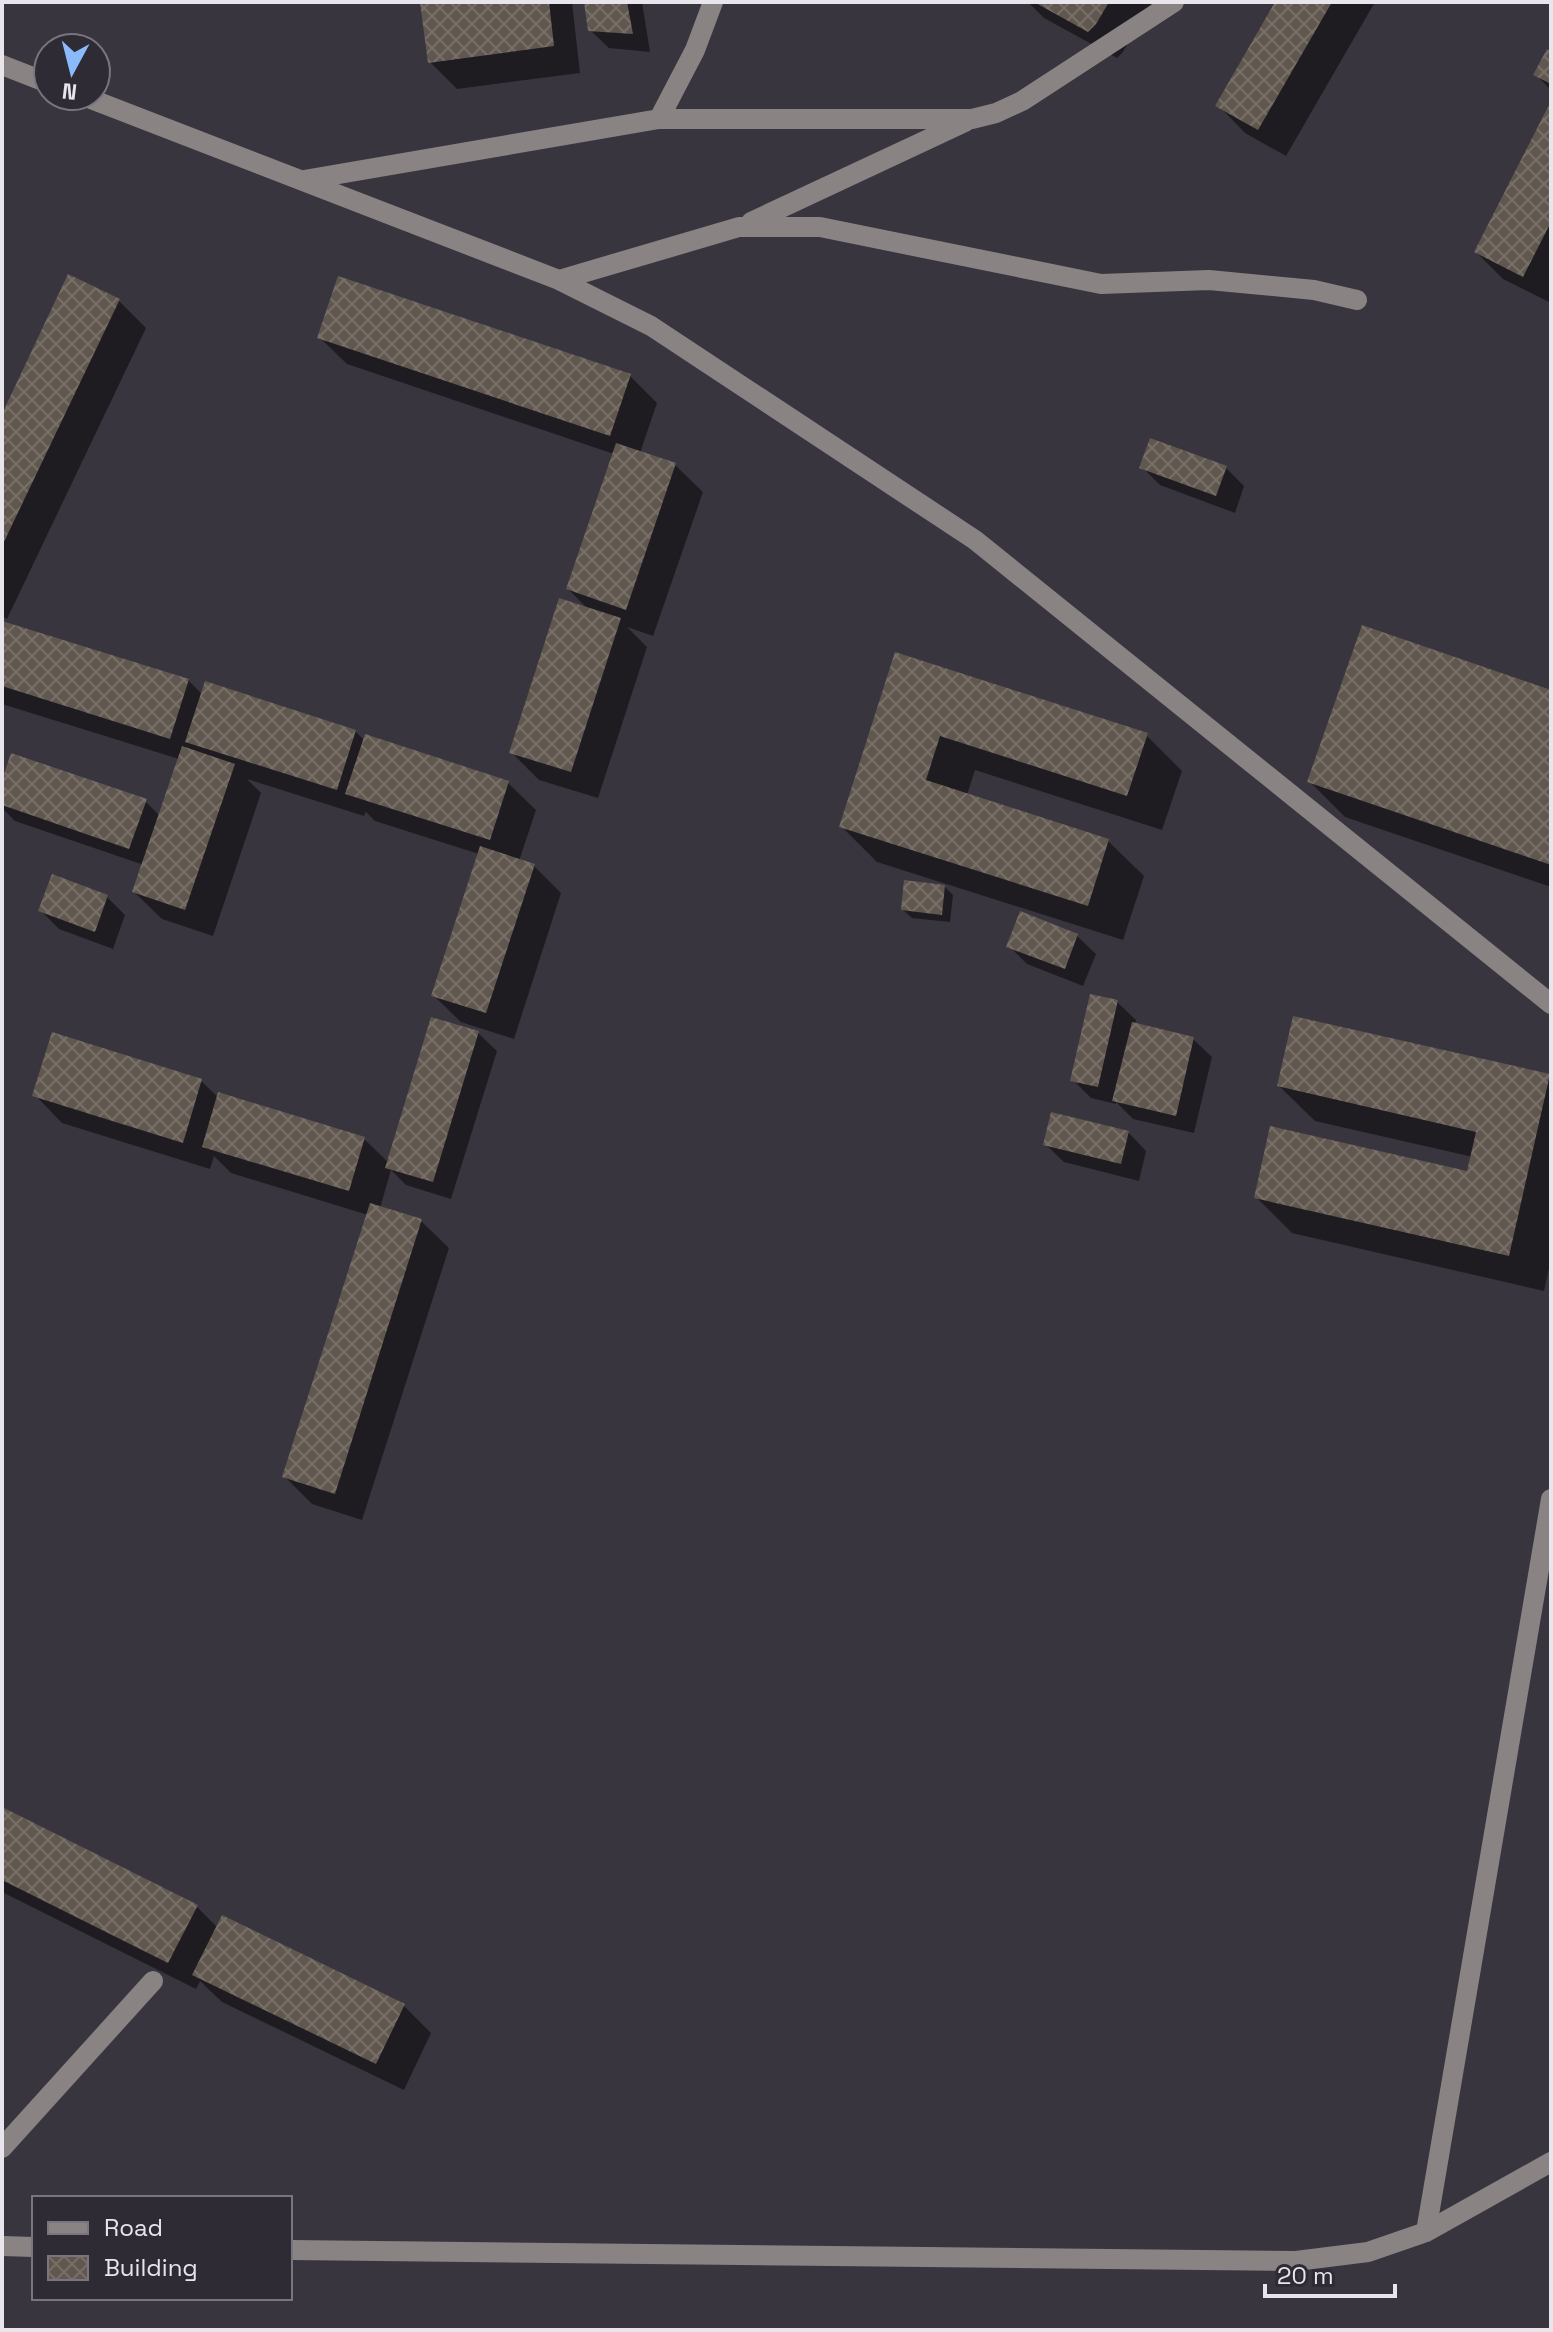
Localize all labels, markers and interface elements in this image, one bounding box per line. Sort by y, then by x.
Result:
north arrow [32,32,112,112]
text: N [61,77,79,107]
legend [32,2196,292,2300]
text: Road [104,2212,163,2243]
scale bar [1265,2248,1395,2298]
text: Building [104,2252,198,2283]
text: 20 m [1277,2260,1334,2291]

